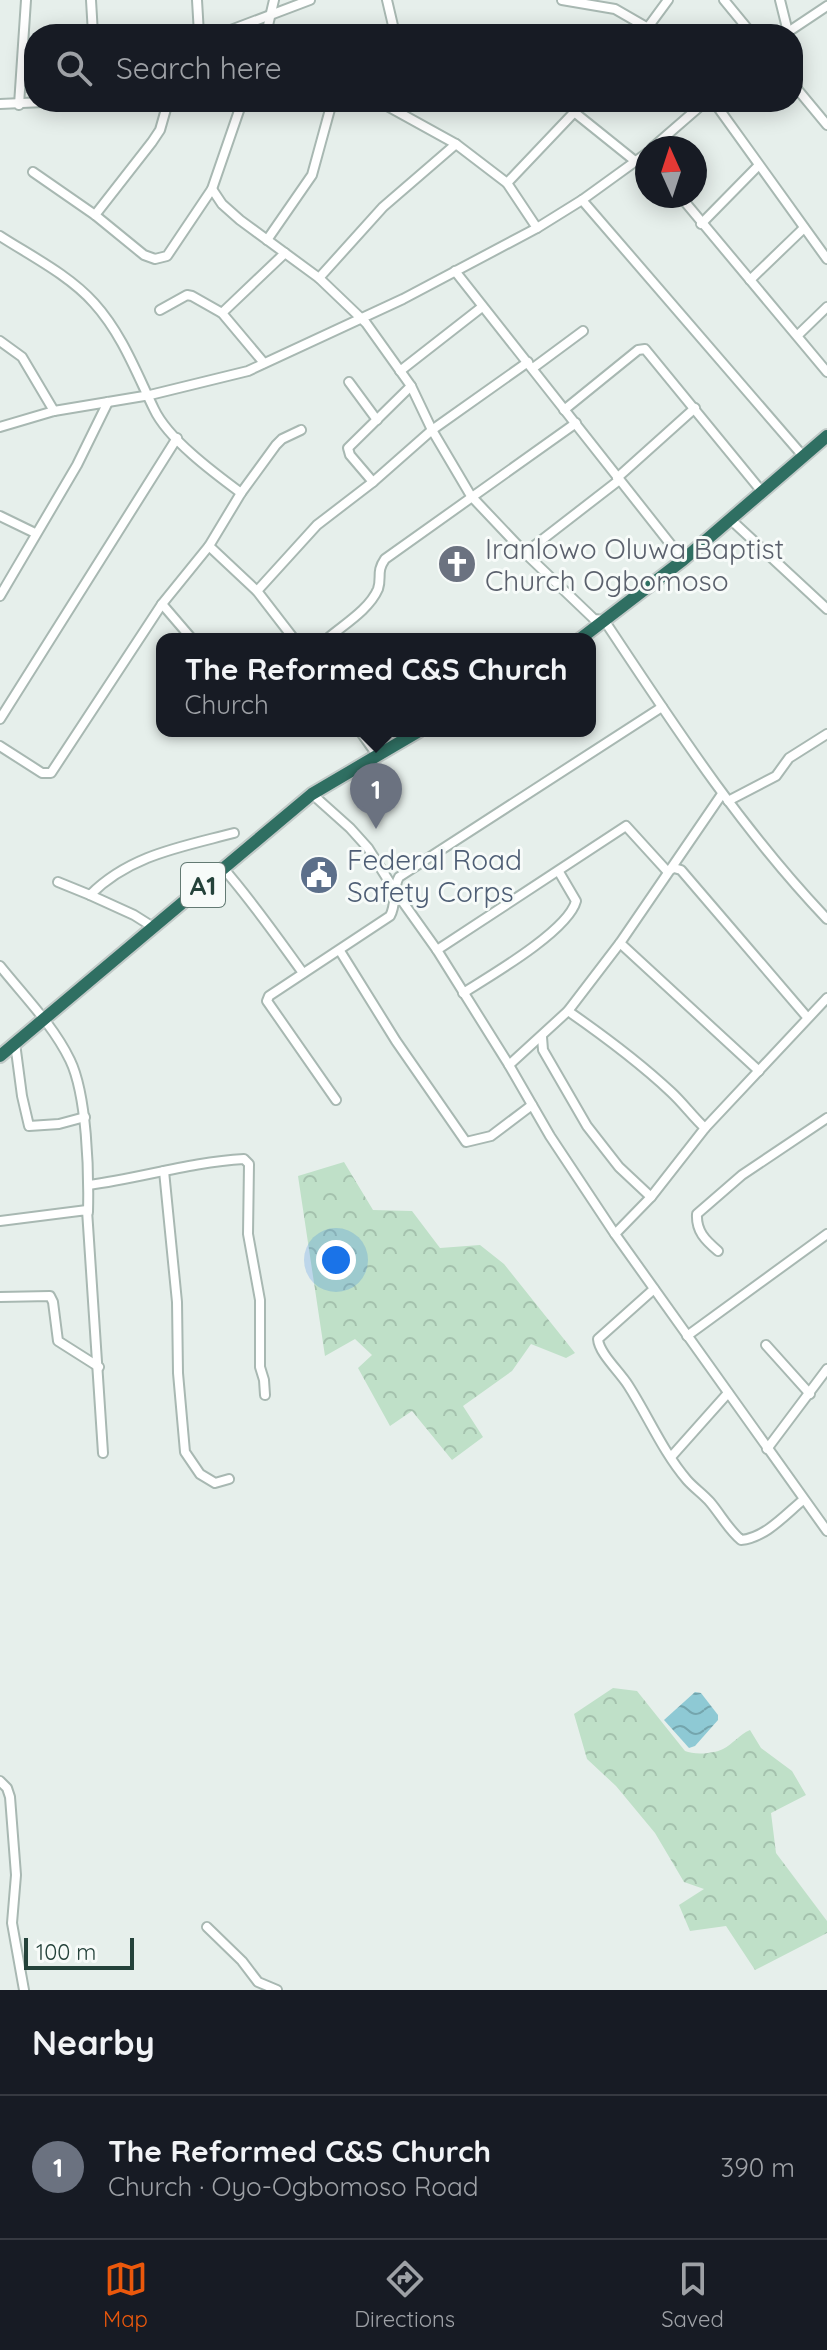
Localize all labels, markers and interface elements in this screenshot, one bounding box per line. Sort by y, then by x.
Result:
search box [24,24,803,112]
icon: search [52,46,96,90]
text: Search here [116,49,282,87]
north arrow [635,136,707,208]
place label: Iranlowo Oluwa Baptist Church Ogbomoso [485,531,784,598]
church icon: Iranlowo Oluwa Baptist Church Ogbomoso [436,543,478,585]
popup [156,633,596,737]
text: The Reformed C&S Church [184,650,568,688]
text: Church [184,688,269,721]
pin: 1 [350,763,402,829]
place label: Federal Road Safety Corps [347,842,522,909]
public building icon: Federal Road Safety Corps [298,854,340,896]
road number: A1 [181,863,225,907]
your location [316,1240,356,1280]
scale bar [24,1934,134,1970]
text: 100 m [36,1938,96,1966]
text: Nearby [32,2021,155,2064]
text: The Reformed C&S Church [108,2132,491,2170]
text: 1 [53,2151,63,2184]
text: 390 m [721,2151,795,2184]
text: Church · Oyo-Ogbomoso Road [108,2170,478,2203]
tab: Map [103,2257,148,2333]
tab: Directions [354,2257,455,2333]
tab: Saved [661,2257,724,2333]

